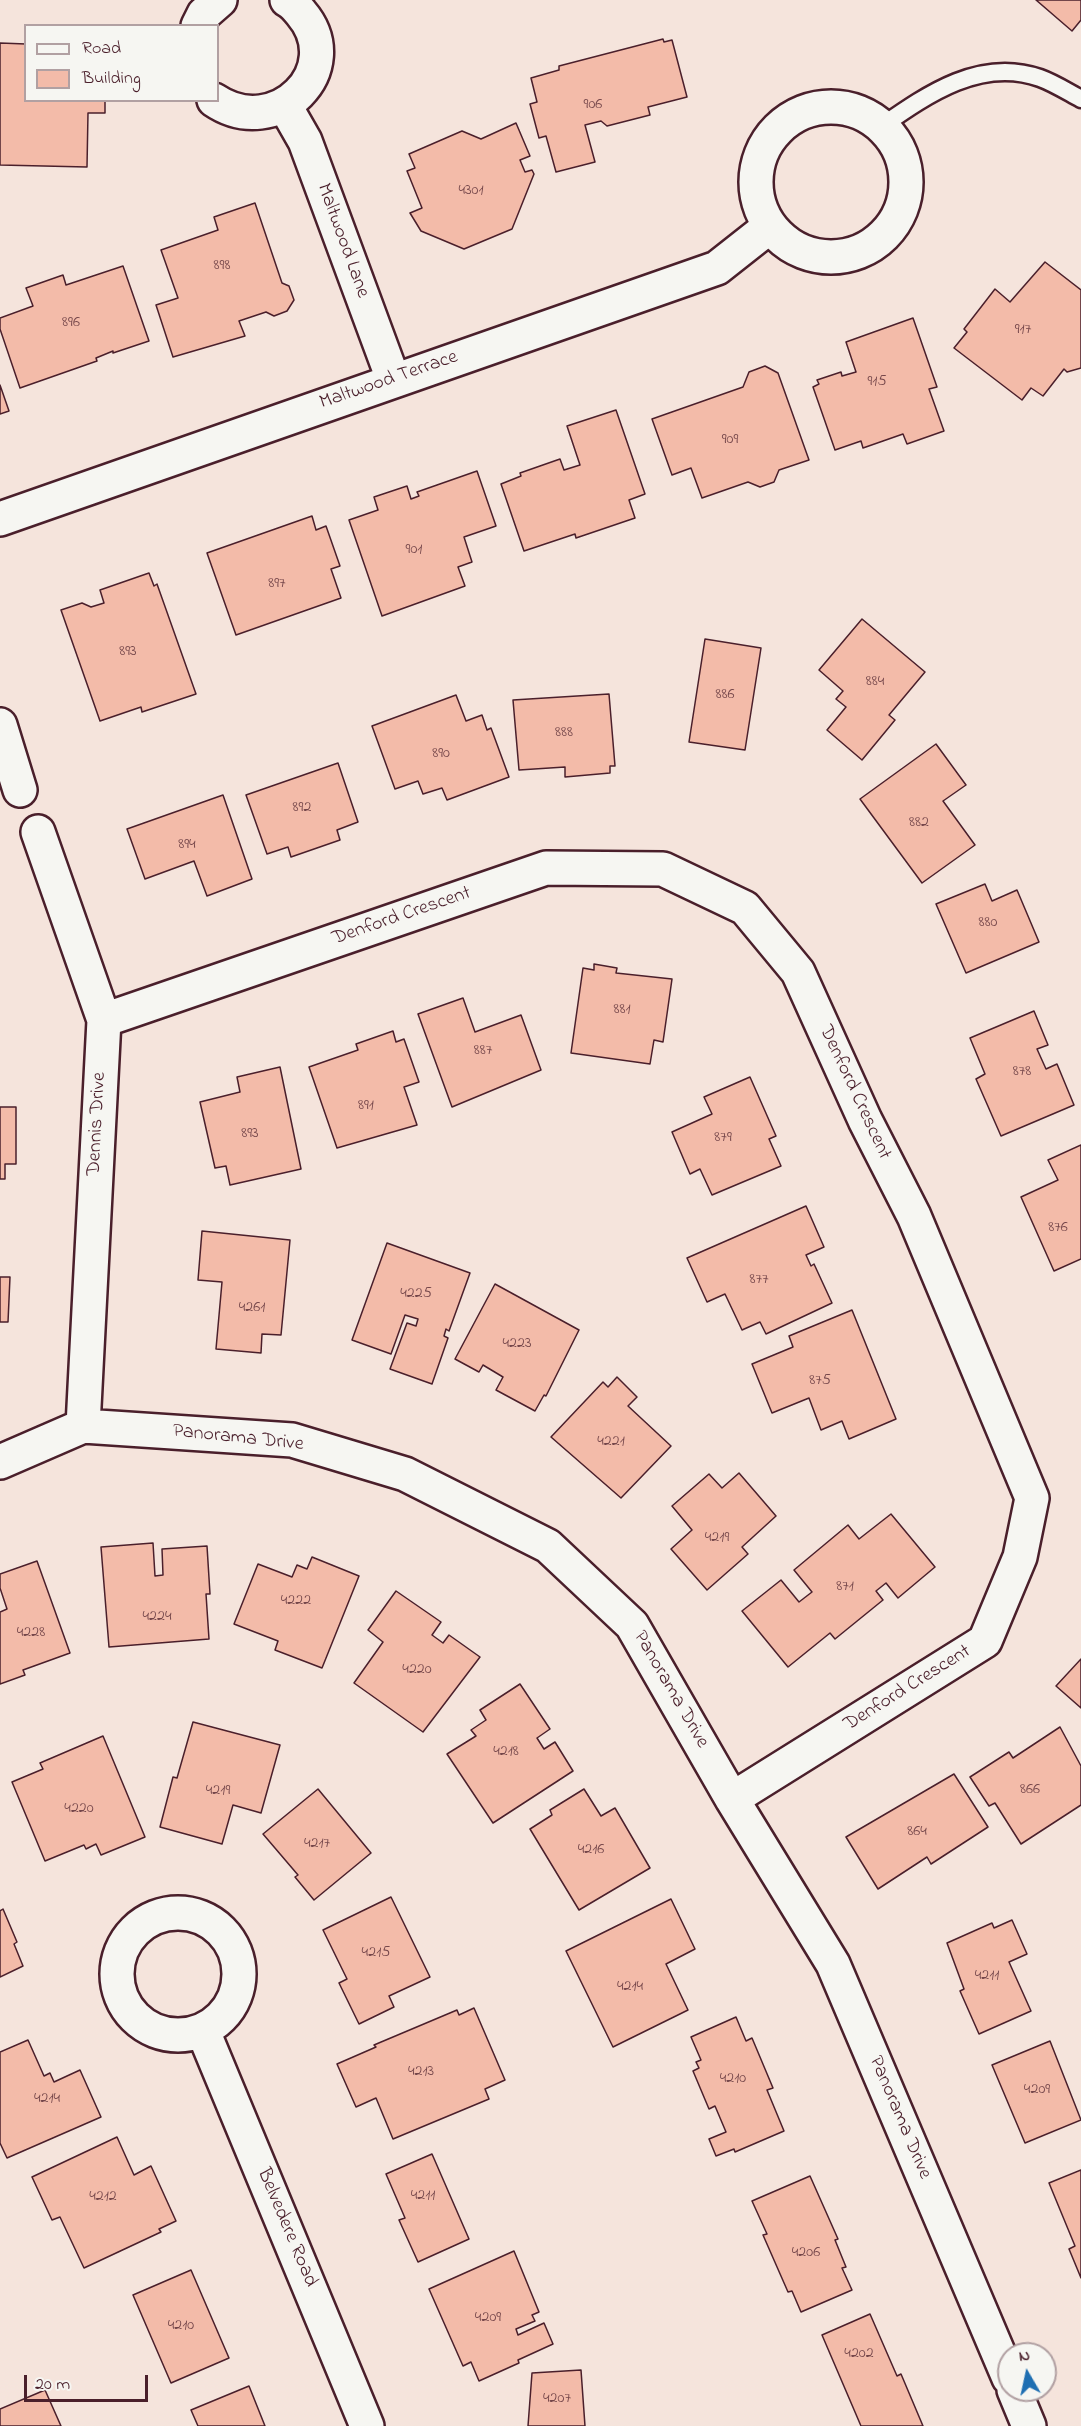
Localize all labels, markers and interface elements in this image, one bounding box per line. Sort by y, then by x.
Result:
legend [24,24,219,102]
text: Road [82,36,121,62]
text: Building [82,66,141,92]
house number: 906 [584,95,602,115]
street label: Maltwood Lane [310,181,374,301]
house number: 4301 [458,181,484,201]
house number: 898 [214,256,230,276]
house number: 896 [62,313,80,333]
house number: 917 [1015,320,1031,340]
street label: Maltwood Terrace [317,346,461,416]
house number: 915 [867,372,887,392]
house number: 909 [722,430,738,450]
house number: 901 [406,540,422,560]
house number: 897 [268,574,286,594]
house number: 893 [119,642,137,662]
house number: 884 [866,672,884,692]
house number: 886 [715,685,735,705]
house number: 888 [555,723,573,743]
house number: 890 [432,744,450,764]
house number: 892 [293,798,311,818]
house number: 882 [909,813,929,833]
house number: 894 [178,835,196,855]
street label: Denford Crescent [329,882,475,952]
house number: 880 [979,913,997,933]
house number: 881 [613,1000,631,1020]
street label: Denford Crescent [812,1022,896,1164]
house number: 887 [474,1041,492,1061]
house number: 878 [1013,1062,1031,1082]
street label: Dennis Drive [83,1071,113,1177]
house number: 891 [358,1096,374,1116]
house number: 893 [241,1124,259,1144]
house number: 879 [714,1128,732,1148]
house number: 876 [1048,1218,1068,1238]
house number: 877 [749,1270,769,1290]
house number: 4225 [400,1284,432,1304]
house number: 4261 [239,1298,265,1318]
house number: 4223 [502,1334,532,1354]
house number: 875 [809,1371,831,1391]
street label: Panorama Drive [171,1420,305,1458]
house number: 4221 [597,1432,625,1452]
house number: 4219 [705,1528,729,1548]
house number: 871 [836,1577,854,1597]
house number: 4222 [281,1591,311,1611]
house number: 4224 [142,1607,172,1627]
house number: 4228 [17,1623,45,1643]
street label: Panorama Drive [627,1627,713,1753]
street label: Denford Crescent [840,1640,976,1738]
house number: 4220 [402,1660,432,1680]
house number: 4218 [493,1742,519,1762]
house number: 866 [1020,1780,1040,1800]
house number: 4219 [206,1781,230,1801]
house number: 4220 [64,1799,94,1819]
house number: 864 [907,1822,927,1842]
house number: 4217 [304,1834,330,1854]
house number: 4216 [578,1840,604,1860]
house number: 4215 [362,1943,390,1963]
house number: 4211 [975,1966,999,1986]
house number: 4214 [617,1977,643,1997]
street label: Panorama Drive [862,2053,936,2183]
house number: 4213 [408,2062,434,2082]
house number: 4210 [720,2069,746,2089]
house number: 4209 [1024,2080,1050,2100]
house number: 4214 [34,2089,60,2109]
street label: Belvedere Road [250,2165,322,2291]
house number: 4211 [411,2186,435,2206]
house number: 4212 [89,2187,117,2207]
house number: 4206 [792,2243,820,2263]
house number: 4209 [475,2308,501,2328]
house number: 4210 [168,2316,194,2336]
north arrow [997,2342,1057,2402]
text: N [1017,2343,1032,2369]
house number: 4202 [844,2344,874,2364]
scale bar [27,2363,152,2401]
text: 20 m [35,2372,70,2398]
house number: 4207 [543,2389,571,2409]

